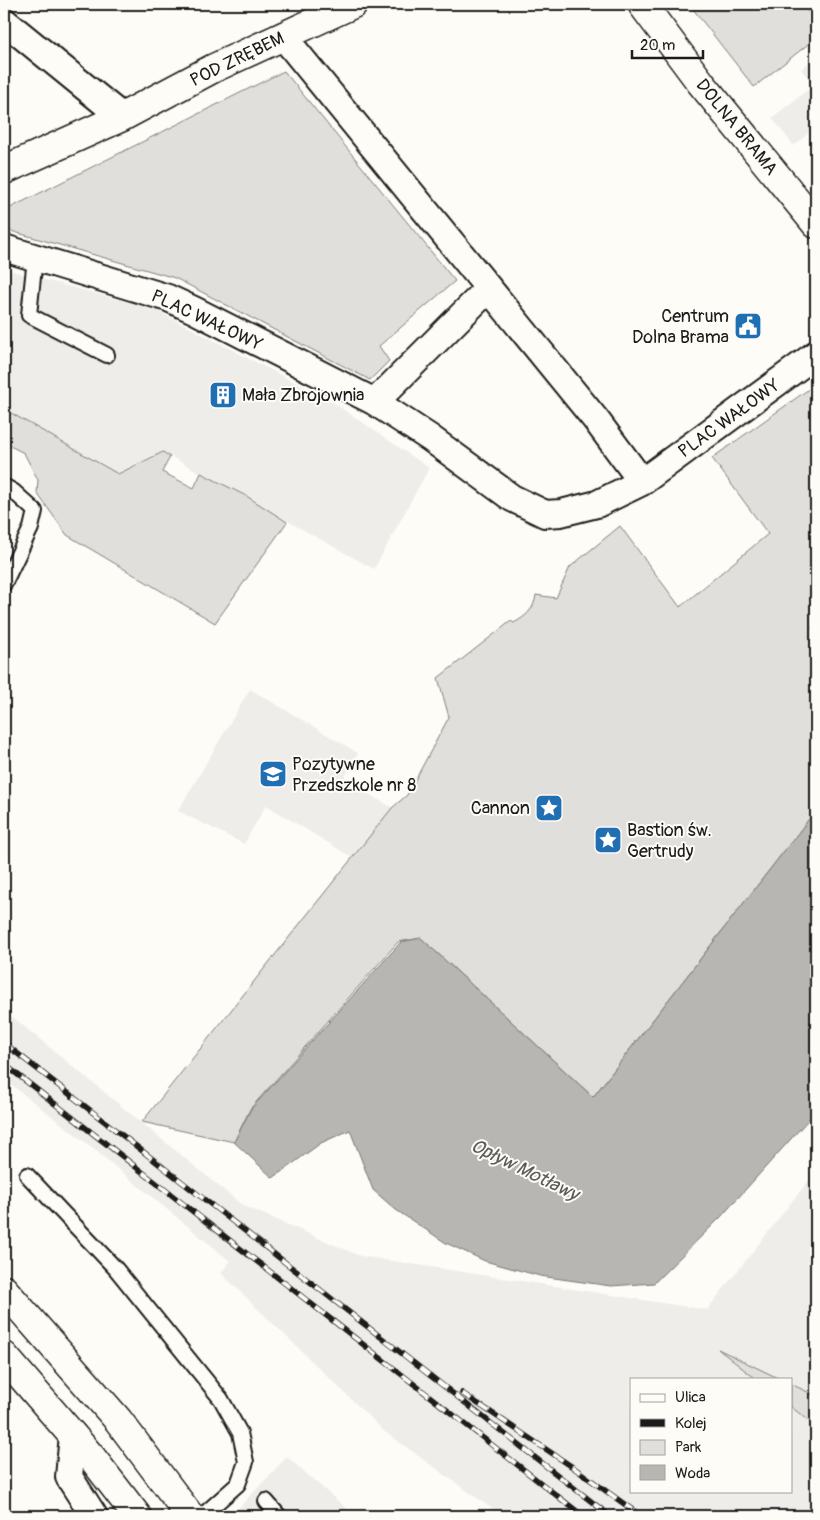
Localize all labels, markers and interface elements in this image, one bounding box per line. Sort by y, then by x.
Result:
street label: POD ZRĘBEM [186,27,288,92]
scale bar [632,28,704,60]
text: 20 m [640,36,675,55]
street label: DOLNA BRAMA [691,74,783,180]
street label: PLAC WAŁOWY [147,285,267,357]
place label: Centrum Dolna Brama [632,305,729,349]
public building icon: Centrum Dolna Brama [733,311,763,341]
street label: PLAC WAŁOWY [674,373,785,463]
building icon: Mała Zbrojownia [208,380,238,410]
place label: Mała Zbrojownia [242,384,364,407]
place label: Pozytywne Przedszkole nr 8 [292,753,416,797]
school or university icon: Pozytywne Przedszkole nr 8 [258,759,288,789]
place icon: Cannon [534,793,564,823]
place label: Cannon [471,797,530,820]
place label: Bastion św. Gertrudy [627,819,712,863]
place icon: Bastion św. Gertrudy [593,825,623,855]
water label: Opływ Motławy [467,1134,585,1208]
legend [630,1378,792,1492]
text: Ulica [675,1388,706,1407]
text: Kolej [675,1414,707,1433]
text: Park [675,1438,702,1457]
text: Woda [675,1464,710,1483]

